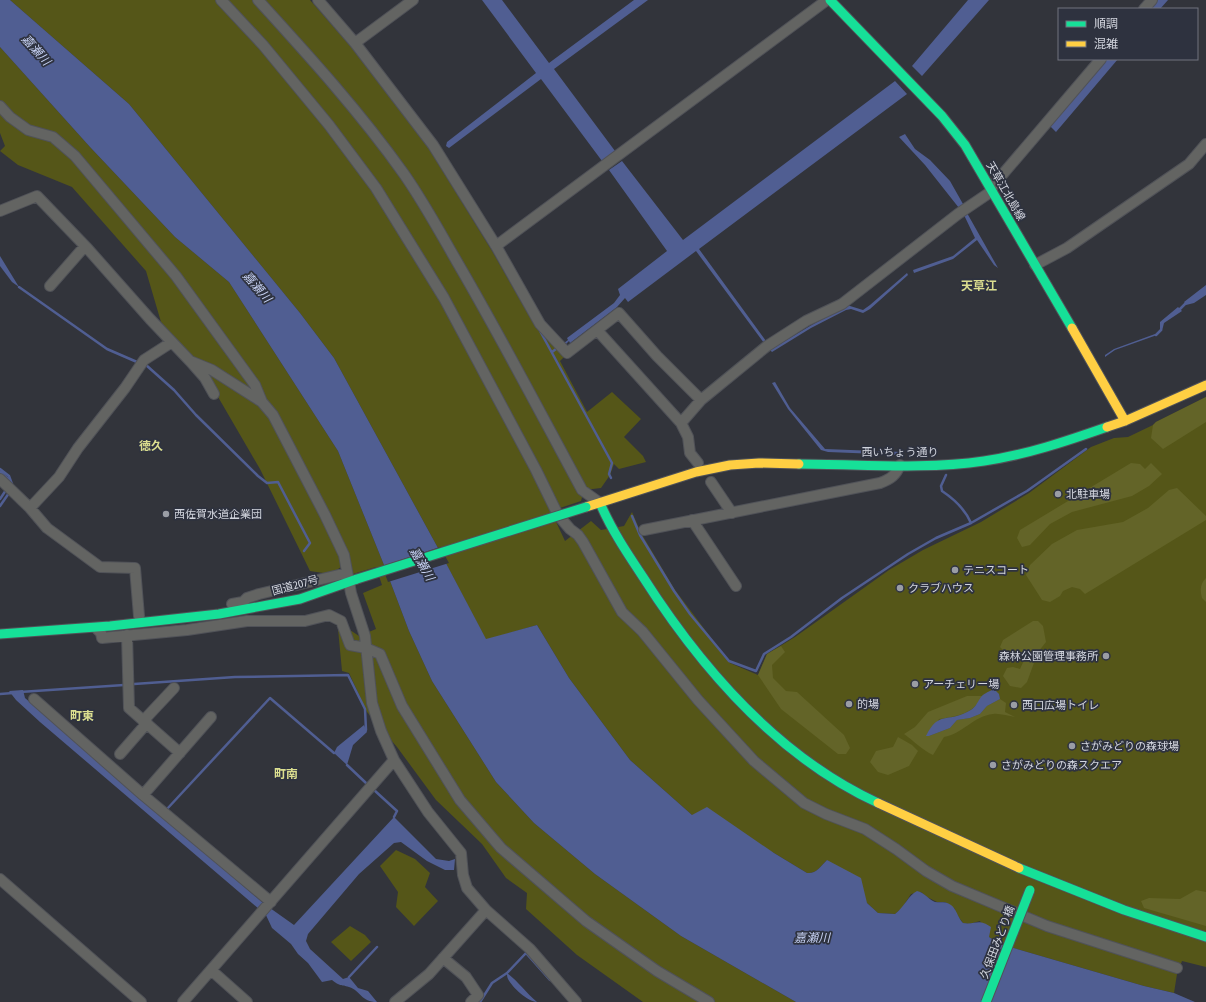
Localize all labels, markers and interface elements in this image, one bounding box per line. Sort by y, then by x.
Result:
legend [1058,8,1198,60]
text: 順調 [1094,17,1118,31]
water label: 嘉瀬川 [19,32,55,70]
text: 混雑 [1094,37,1118,51]
street label: 天草江北島線 [983,159,1028,223]
water label: 嘉瀬川 [240,269,275,307]
district label: 天草江 [961,279,997,293]
district label: 徳久 [139,439,163,453]
street label: 西いちょう通り [862,446,939,459]
place label: 北駐車場 [1066,488,1110,501]
marker: 北駐車場 [1053,489,1063,499]
place label: 西佐賀水道企業団 [174,508,262,521]
marker: 西佐賀水道企業団 [161,509,171,519]
water label: 嘉瀬川 [407,545,438,585]
place label: テニスコート [963,564,1029,577]
marker: テニスコート [950,565,960,575]
street label: 国道207号 [270,573,320,598]
place label: クラブハウス [908,582,974,595]
marker: クラブハウス [895,583,905,593]
place label: 森林公園管理事務所 [999,650,1099,663]
marker: 森林公園管理事務所 [1101,651,1111,661]
place label: アーチェリー場 [923,678,999,691]
marker: アーチェリー場 [910,679,920,689]
place label: 的場 [857,698,879,711]
marker: 的場 [844,699,854,709]
place label: 西口広場トイレ [1022,699,1099,712]
marker: 西口広場トイレ [1009,700,1019,710]
district label: 町東 [70,709,94,723]
place label: さがみどりの森球場 [1080,740,1179,753]
marker: さがみどりの森球場 [1067,741,1077,751]
place label: さがみどりの森スクエア [1001,759,1122,772]
marker: さがみどりの森スクエア [988,760,998,770]
district label: 町南 [274,767,298,781]
street label: 久保田みどり橋 [978,904,1017,980]
water label: 嘉瀬川 [794,931,832,945]

